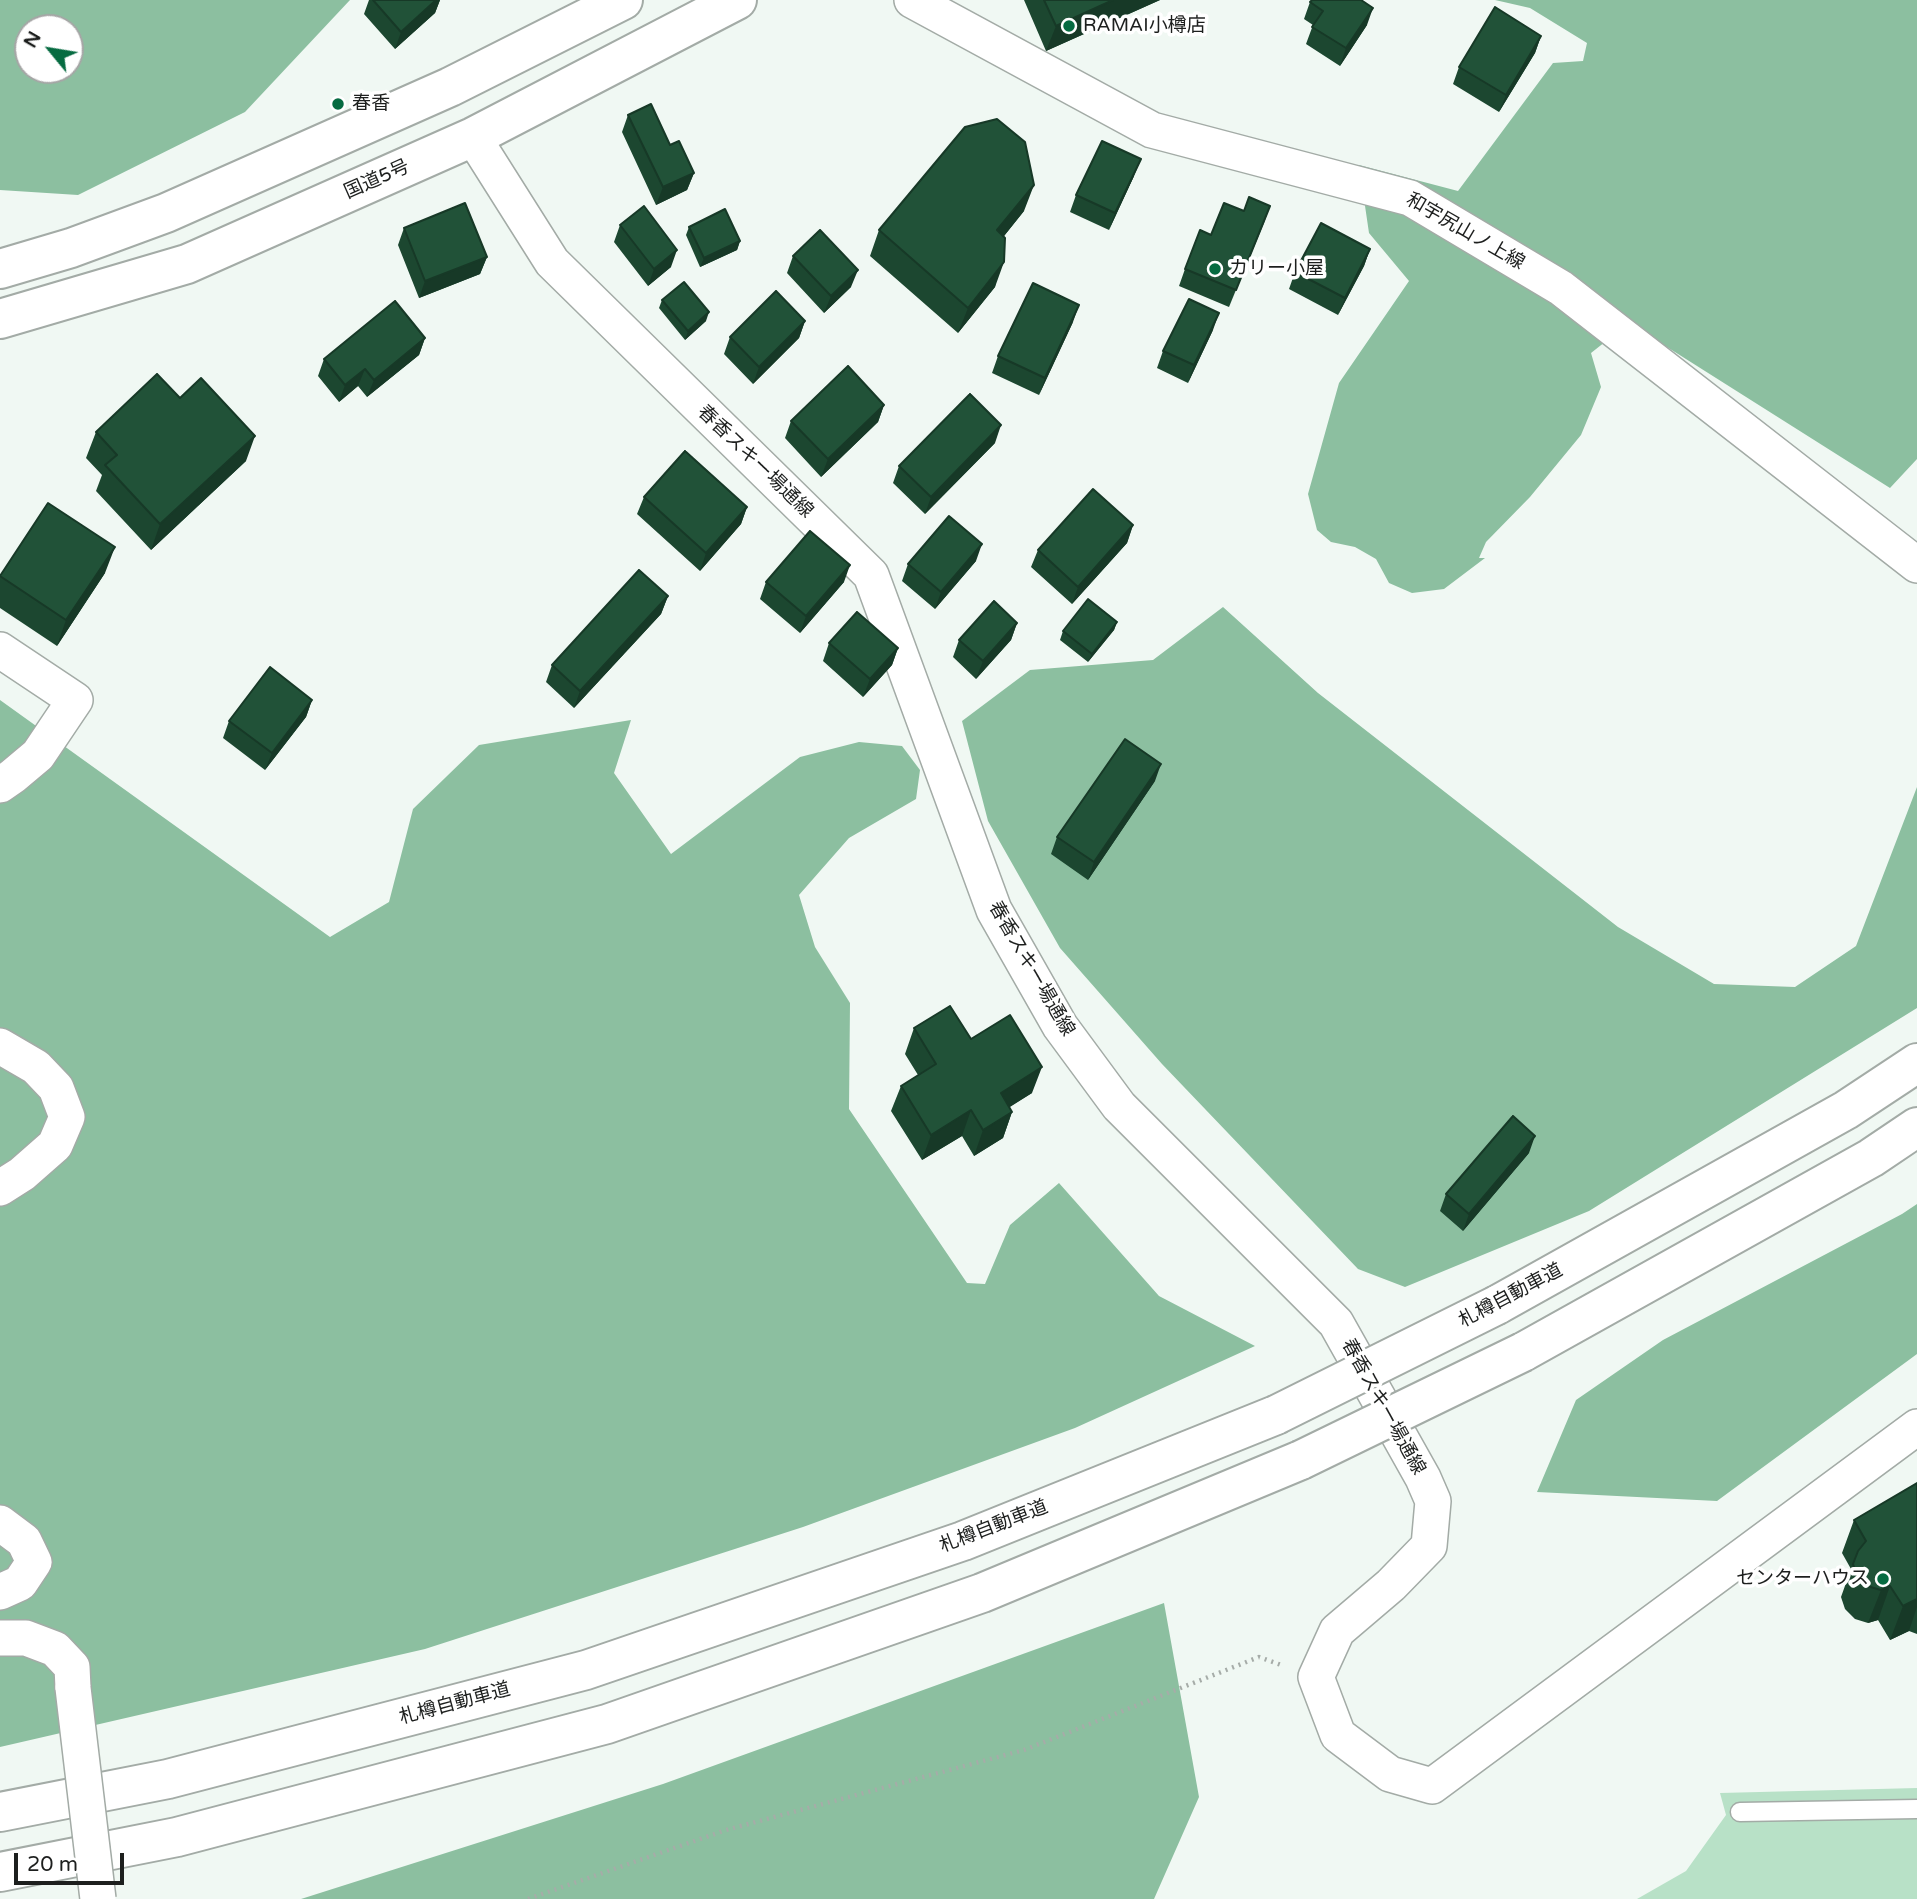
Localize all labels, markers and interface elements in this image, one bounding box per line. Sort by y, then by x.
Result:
north arrow [14,14,84,84]
place label: RAMAI小樽店 [1083,15,1206,37]
marker: RAMAI小樽店 [1061,18,1077,34]
text: N [19,27,46,52]
place label: 春香 [352,93,390,115]
marker: 春香 [330,96,346,112]
street label: 国道5号 [341,156,413,204]
street label: 和宇尻山ノ上線 [1402,189,1528,275]
place label: カリー小屋 [1229,258,1324,280]
marker: カリー小屋 [1207,261,1223,277]
street label: 春香スキー場通線 [692,401,818,523]
street label: 春香スキー場通線 [983,897,1079,1041]
street label: 札樽自動車道 [1455,1259,1567,1333]
street label: 春香スキー場通線 [1336,1335,1430,1479]
street label: 札樽自動車道 [937,1496,1051,1558]
place label: センターハウス [1736,1568,1869,1590]
marker: センターハウス [1875,1571,1891,1587]
street label: 札樽自動車道 [397,1678,513,1730]
scale bar [18,1840,128,1884]
text: 20 m [27,1852,78,1877]

